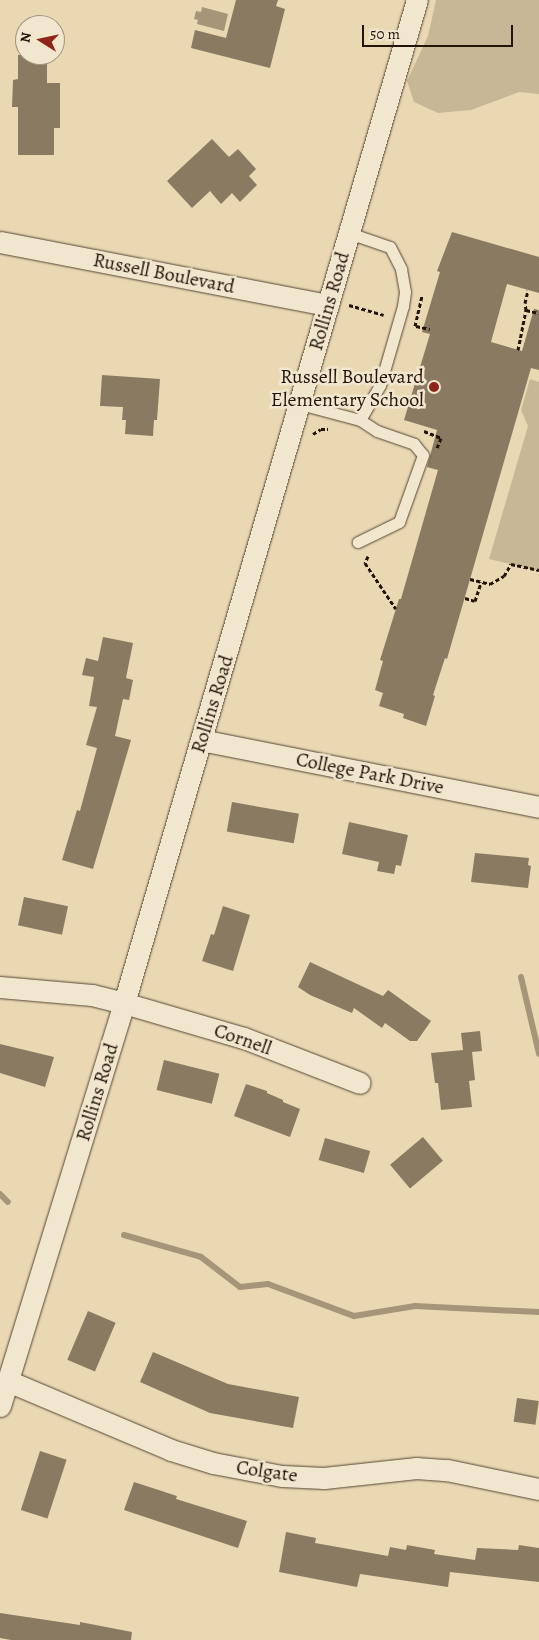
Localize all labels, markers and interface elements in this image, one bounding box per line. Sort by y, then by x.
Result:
north arrow [15,15,65,65]
scale bar [364,15,515,47]
text: 50 m [370,24,400,44]
text: N [15,31,36,44]
street label: Russell Boulevard [91,248,237,298]
street label: Rollins Road [303,249,355,353]
place label: Russell Boulevard Elementary School [271,364,424,411]
marker: Russell Boulevard Elementary School [428,381,440,393]
street label: Rollins Road [186,652,238,756]
street label: College Park Drive [294,747,446,799]
street label: Cornell [211,1018,275,1060]
street label: Rollins Road [71,1040,123,1144]
street label: Colgate [235,1455,299,1487]

